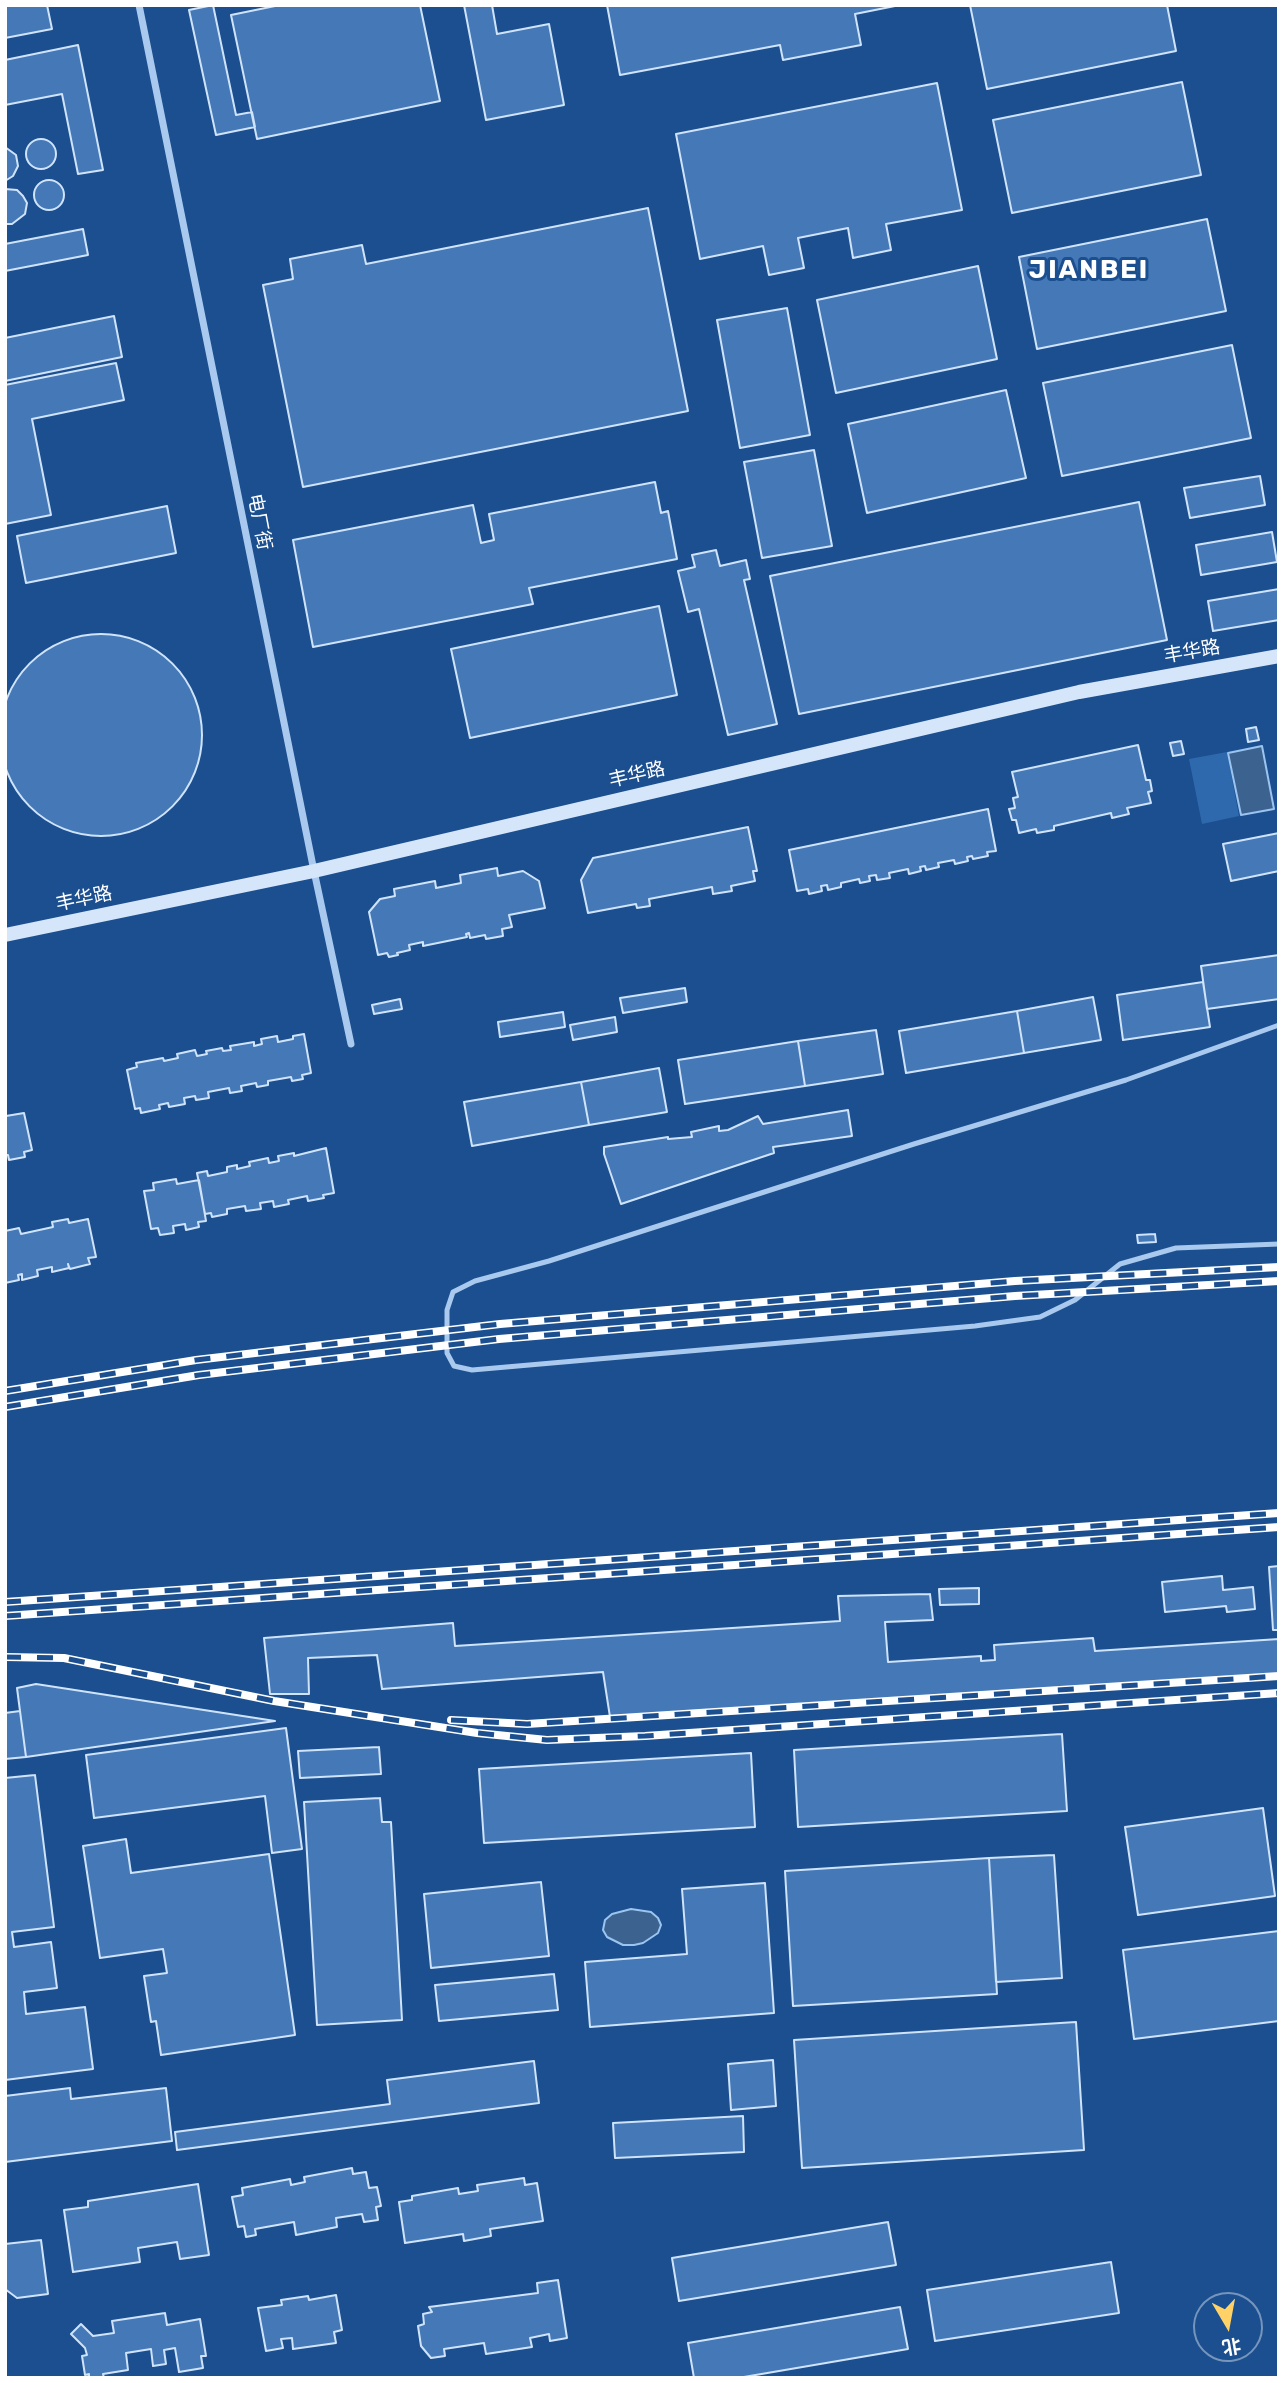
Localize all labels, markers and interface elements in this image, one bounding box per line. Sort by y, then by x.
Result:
district label: JIANBEI [1030,254,1148,286]
street label: 电厂街 [242,492,276,552]
street label: 丰华路 [1162,636,1222,668]
street label: 丰华路 [607,757,667,793]
street label: 丰华路 [54,882,114,916]
north arrow [1193,2292,1263,2362]
text: 北 [1220,2333,1243,2359]

